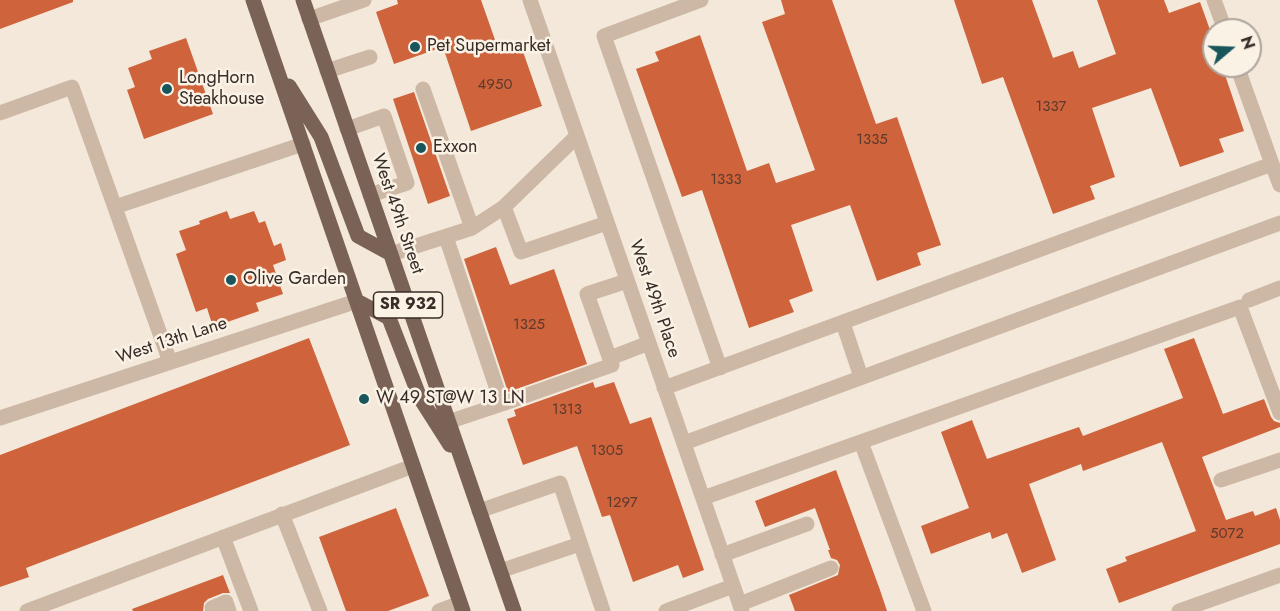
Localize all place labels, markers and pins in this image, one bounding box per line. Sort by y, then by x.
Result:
place label: Pet Supermarket [427,36,550,58]
marker: Pet Supermarket [408,40,422,54]
place label: LongHorn Steakhouse [179,68,264,110]
marker: LongHorn Steakhouse [160,82,174,96]
place label: Exxon [433,137,478,159]
marker: Exxon [414,141,428,155]
place label: Olive Garden [243,269,346,291]
marker: Olive Garden [224,273,238,287]
place label: W 49 ST@W 13 LN [376,388,525,410]
marker: W 49 ST@W 13 LN [357,392,371,406]

